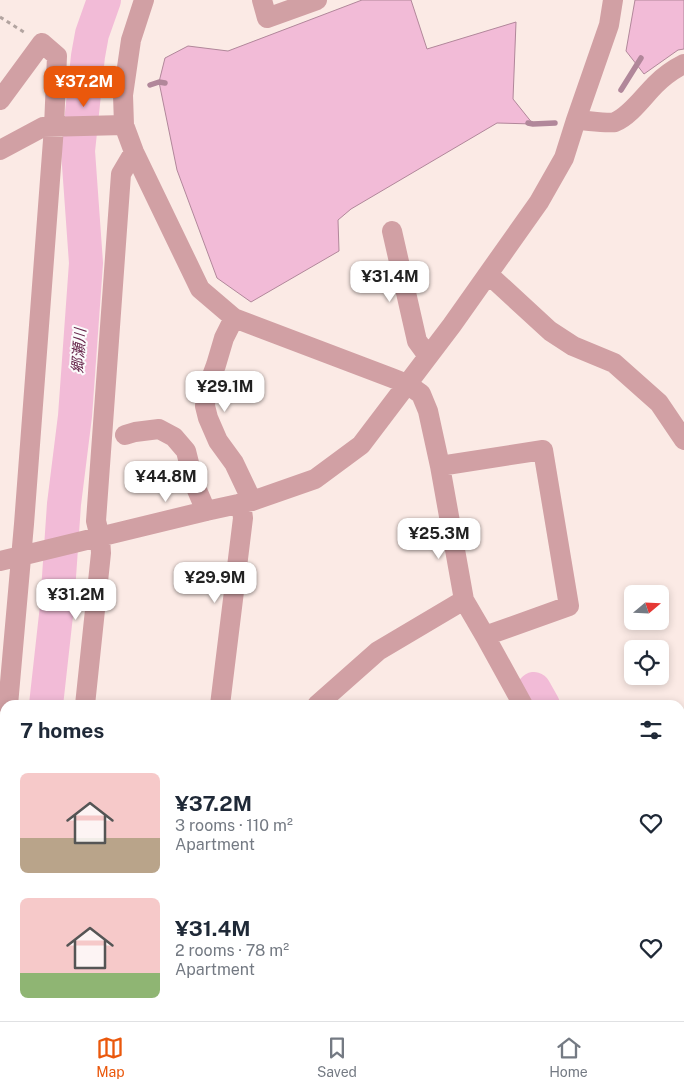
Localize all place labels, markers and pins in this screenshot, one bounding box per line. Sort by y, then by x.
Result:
pin: ¥37.2M [43,66,125,108]
pin: ¥31.4M [349,260,431,303]
pin: ¥29.1M [184,370,266,413]
pin: ¥44.8M [125,460,207,503]
pin: ¥25.3M [398,518,480,560]
pin: ¥29.9M [174,562,256,604]
pin: ¥31.2M [35,578,117,621]

